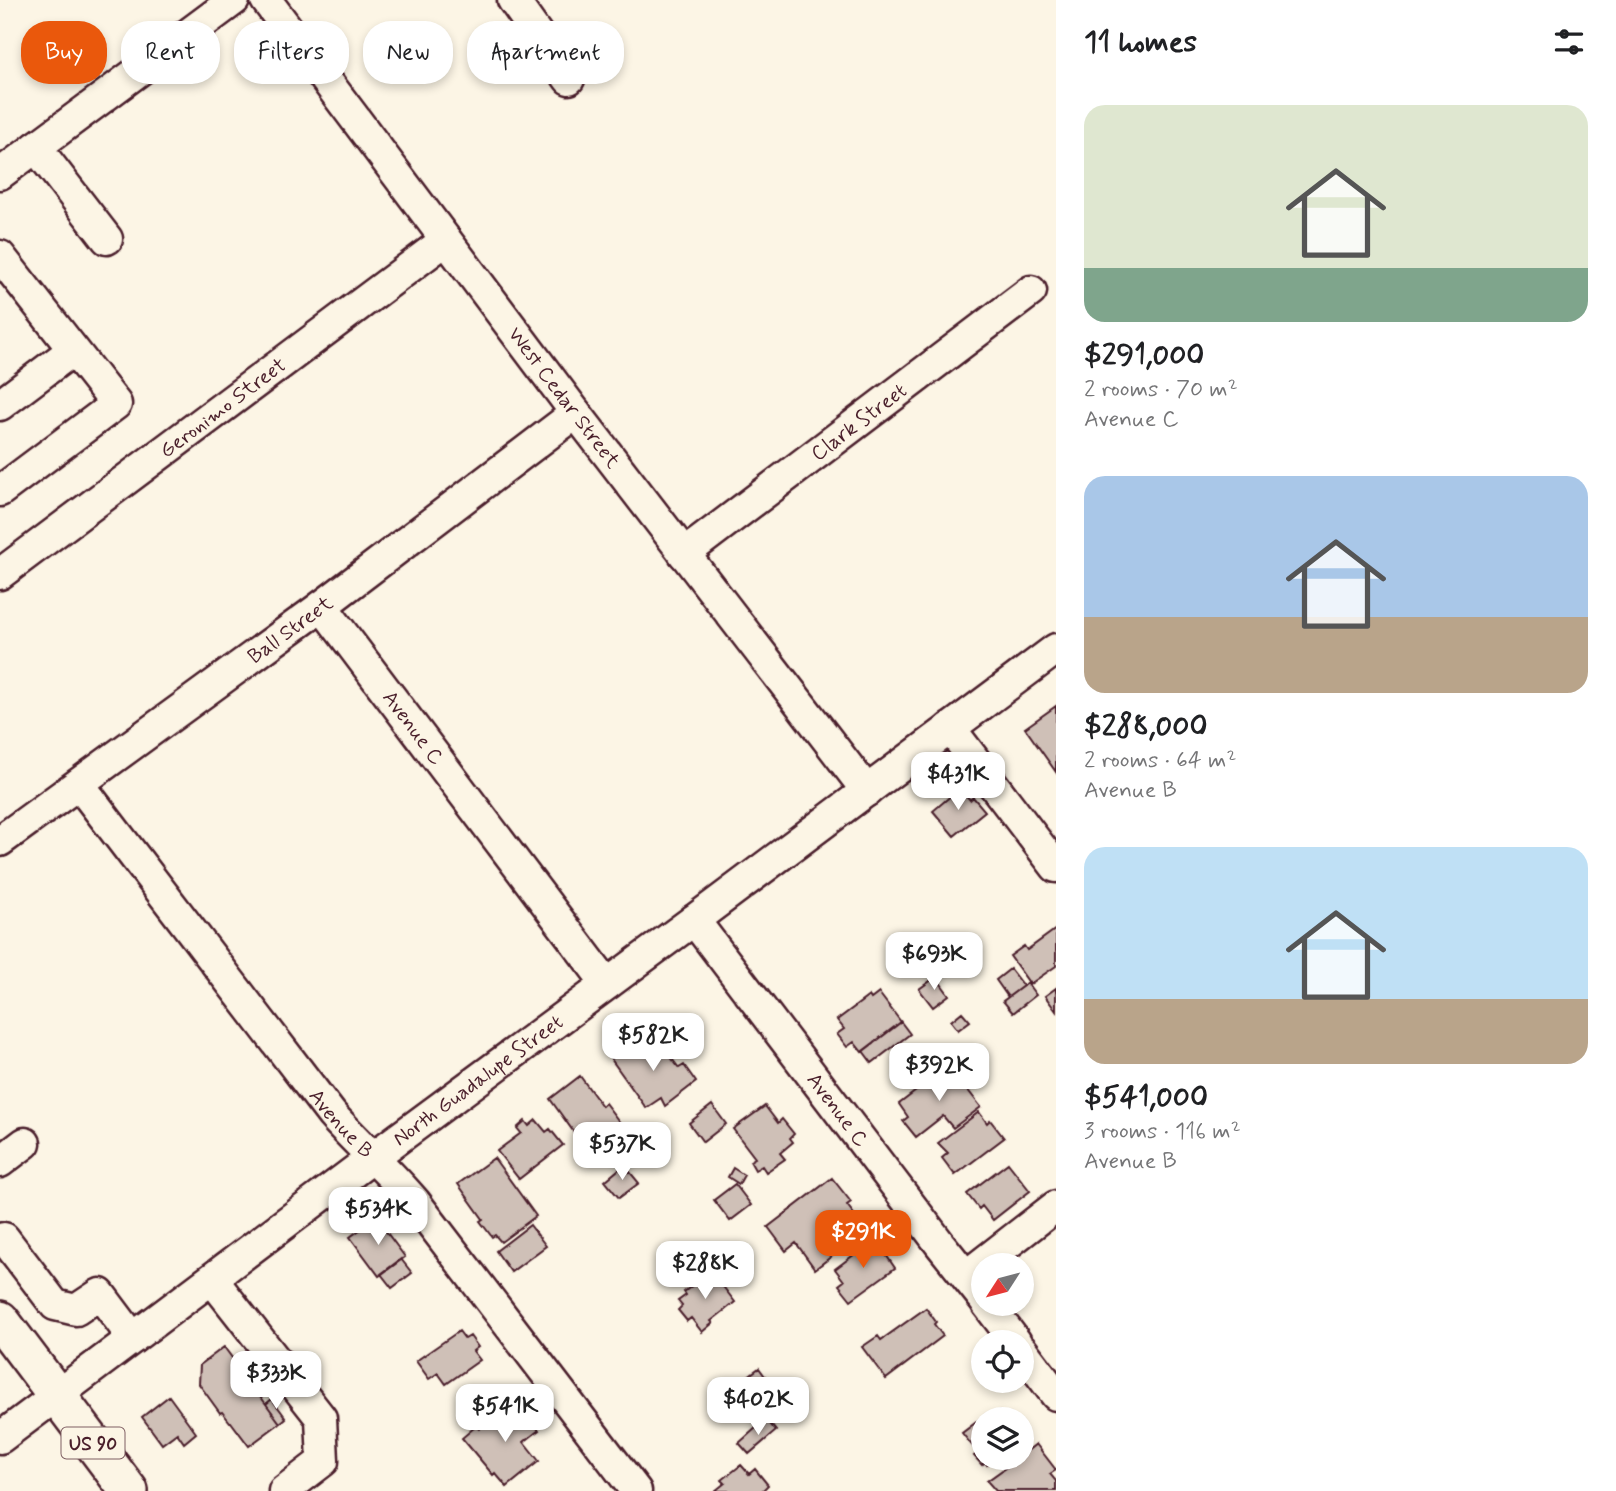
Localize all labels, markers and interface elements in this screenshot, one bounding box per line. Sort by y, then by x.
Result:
chip: Buy [21,21,107,84]
chip: Rent [121,21,220,84]
chip: Filters [234,21,349,84]
chip: New [363,21,453,84]
chip: Apartment [467,21,624,84]
text: 11 homes [1084,23,1197,62]
icon: filters [1550,23,1588,61]
icon: home [1273,150,1399,276]
street label: West Cedar Street [501,321,627,475]
text: $291,000 [1084,336,1204,375]
street label: Geronimo Street [154,351,292,465]
text: 2 rooms · 70 m² [1084,375,1238,405]
street label: Clark Street [805,377,913,468]
text: Avenue C [1084,405,1179,435]
icon: home [1273,521,1399,647]
street label: Ball Street [242,589,340,671]
street label: Avenue C [376,685,450,771]
text: $288,000 [1084,707,1207,746]
text: 2 rooms · 64 m² [1084,746,1236,776]
pin: $431K [909,752,1007,812]
text: $431K [927,760,989,790]
text: Avenue B [1084,776,1177,806]
icon: home [1273,892,1399,1018]
pin: $693K [885,932,983,992]
text: $693K [902,940,966,970]
street label: North Guadalupe Street [387,1008,569,1153]
pin: $582K [604,1014,702,1073]
text: $582K [618,1021,688,1051]
pin: $392K [890,1044,988,1103]
text: $392K [905,1051,973,1081]
street label: Avenue C [800,1067,874,1153]
text: $541,000 [1084,1078,1208,1117]
street label: Avenue B [302,1083,379,1165]
text: 3 rooms · 116 m² [1084,1117,1241,1147]
pin: $537K [573,1122,671,1182]
text: $537K [589,1130,655,1160]
text: Avenue B [1084,1147,1177,1177]
pin: $534K [329,1188,427,1247]
text: $534K [345,1195,411,1225]
pin: $291K [814,1210,912,1270]
text: $291K [831,1218,895,1248]
pin: $288K [656,1242,754,1301]
text: $288K [672,1249,738,1279]
north arrow [971,1253,1034,1316]
map controls [971,1253,1034,1470]
button: locate [971,1330,1034,1393]
pin: $333K [227,1352,325,1411]
text: $333K [246,1359,306,1389]
pin: $402K [709,1378,807,1437]
pin: $541K [456,1384,554,1444]
text: $402K [723,1385,793,1415]
text: $541K [472,1392,538,1422]
button: layers [971,1407,1034,1470]
road number: US 90 [62,1428,124,1458]

